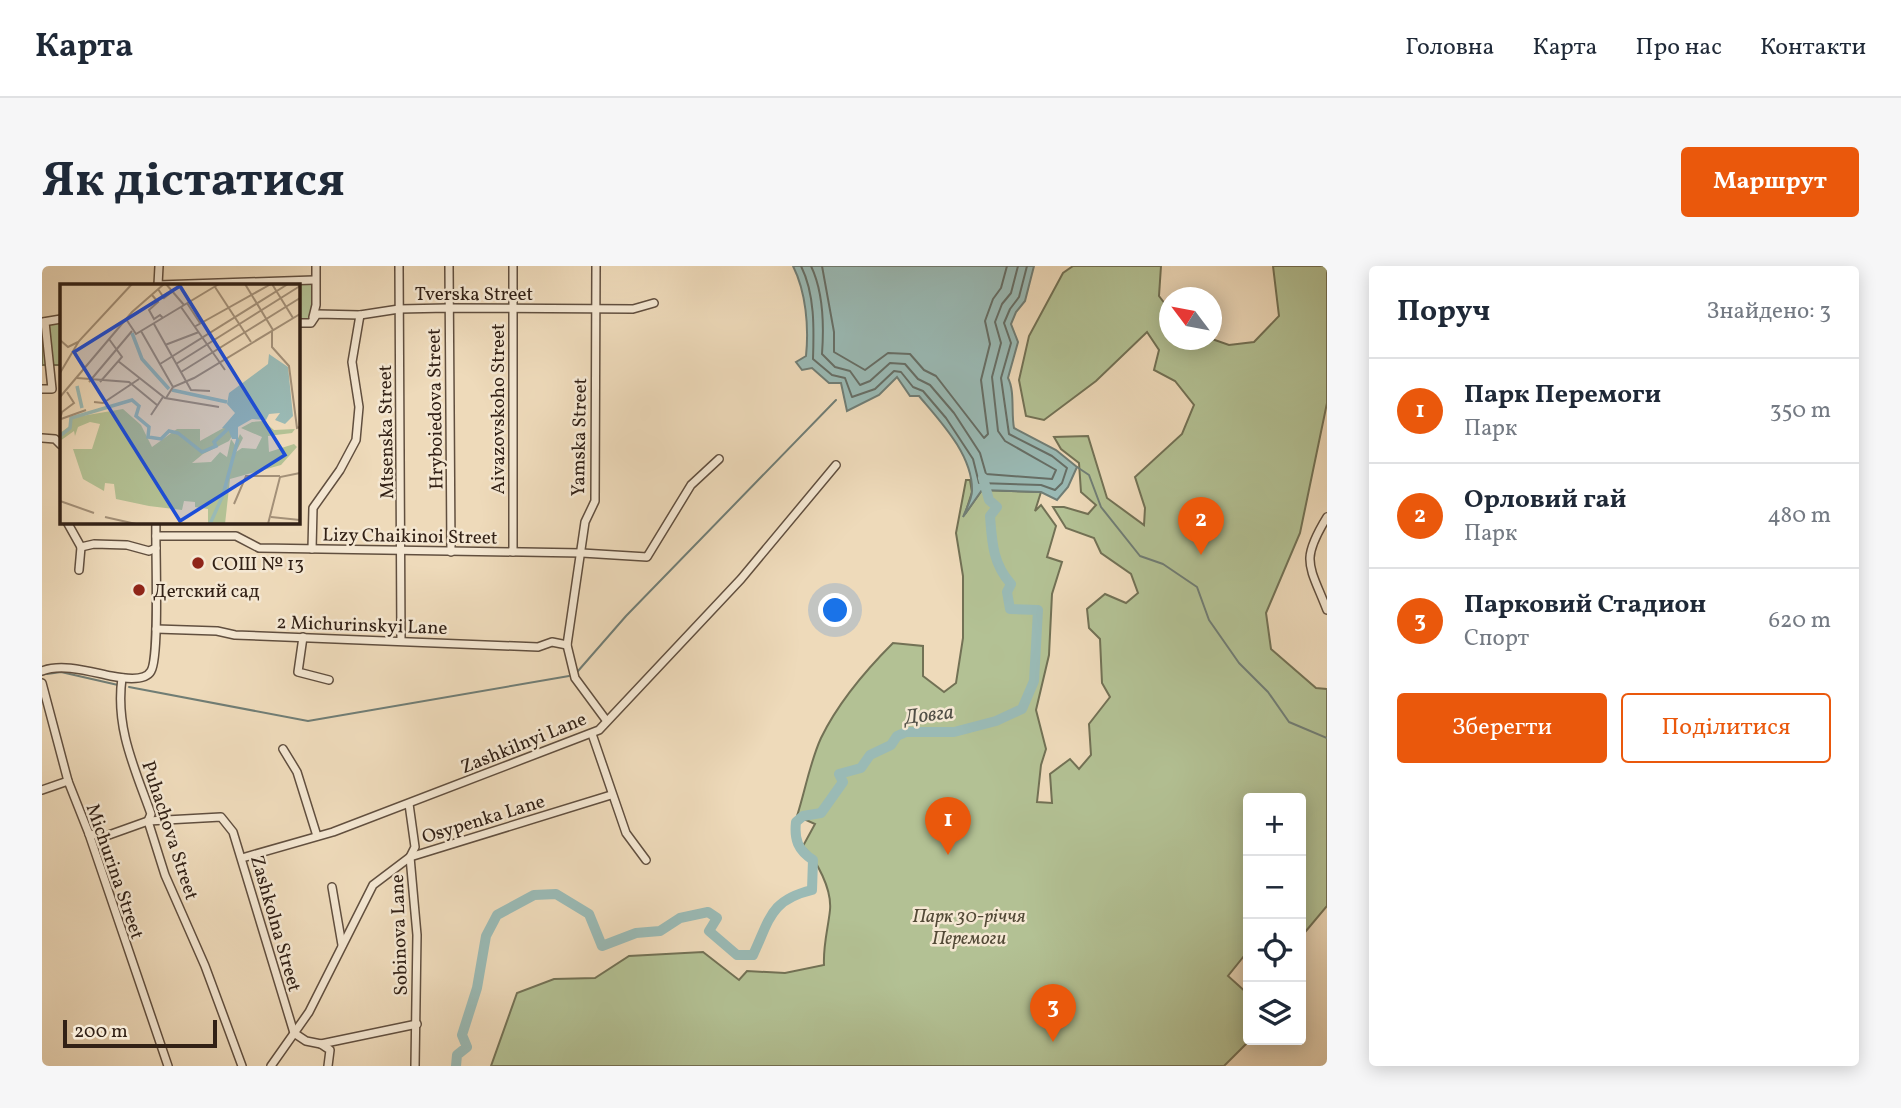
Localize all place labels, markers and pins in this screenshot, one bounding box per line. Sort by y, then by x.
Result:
pin: 2 [1178,497,1224,555]
place label: СОШ № 13 [212,552,304,578]
marker: СОШ № 13 [190,555,206,571]
place label: Детский сад [153,579,260,605]
marker: Детский сад [131,582,147,598]
pin: 1 [925,797,971,855]
pin: 3 [1030,984,1076,1042]

